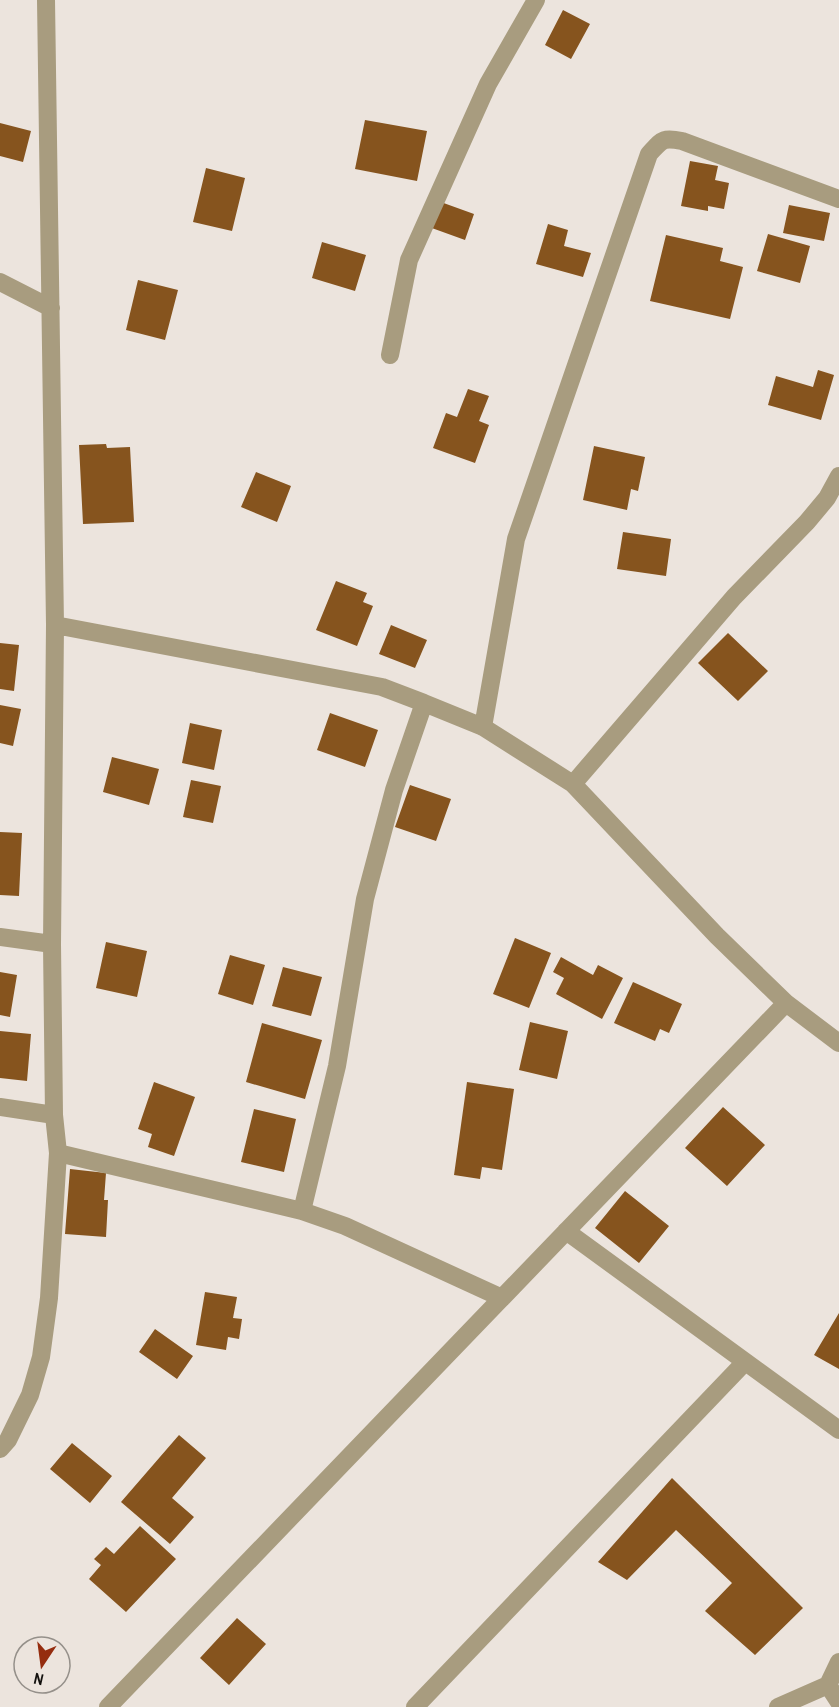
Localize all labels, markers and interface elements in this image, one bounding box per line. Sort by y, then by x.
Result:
north arrow [12,1635,72,1695]
text: N [32,1668,46,1691]

